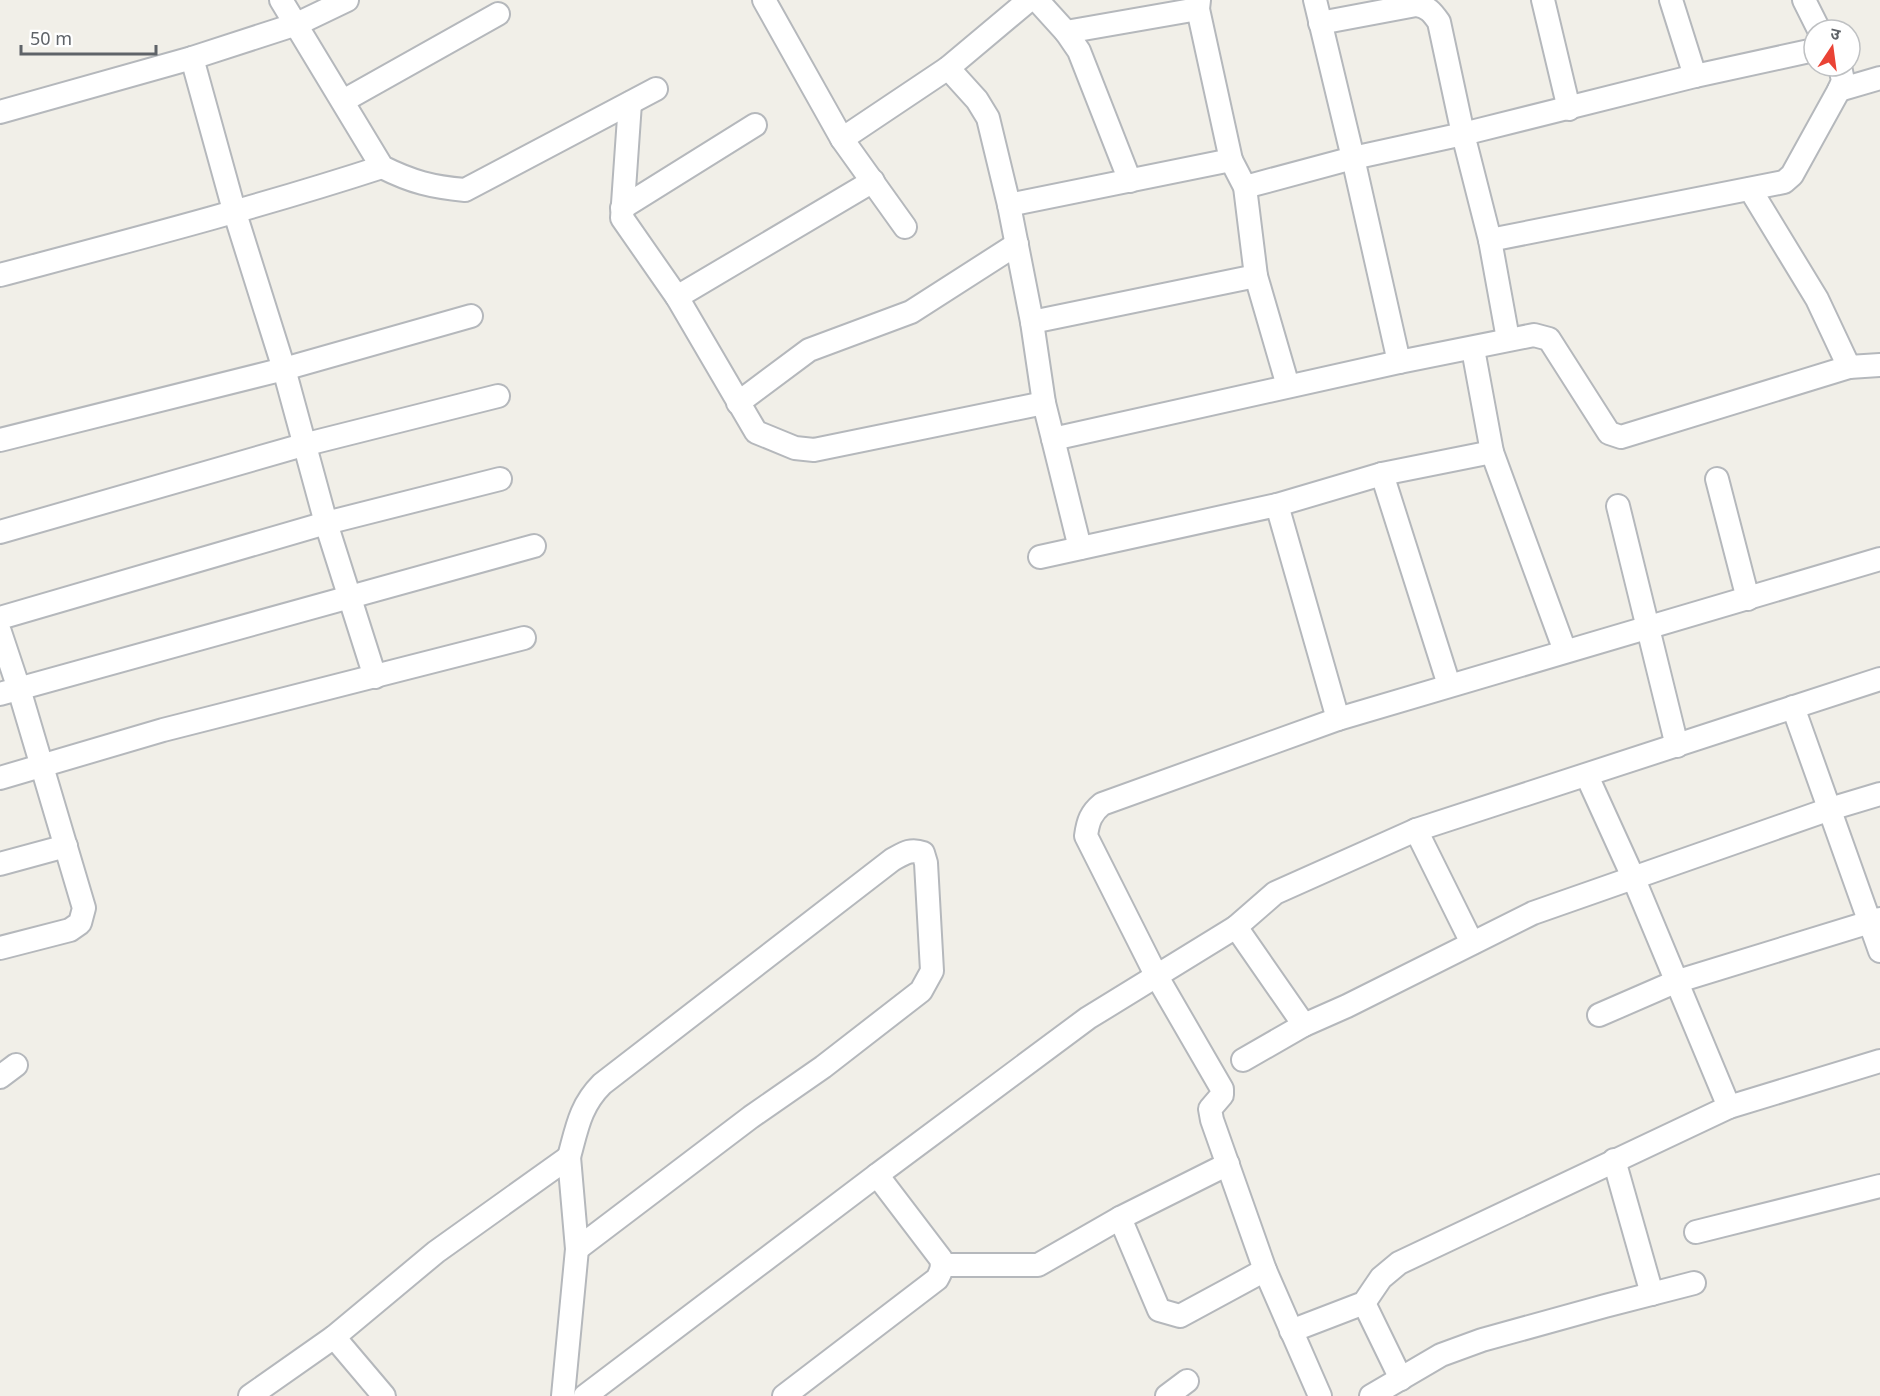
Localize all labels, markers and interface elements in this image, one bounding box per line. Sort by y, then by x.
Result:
scale bar [21,18,156,56]
north arrow [1802,18,1862,78]
text: उ [1828,22,1843,45]
text: 50 m [30,26,72,50]

